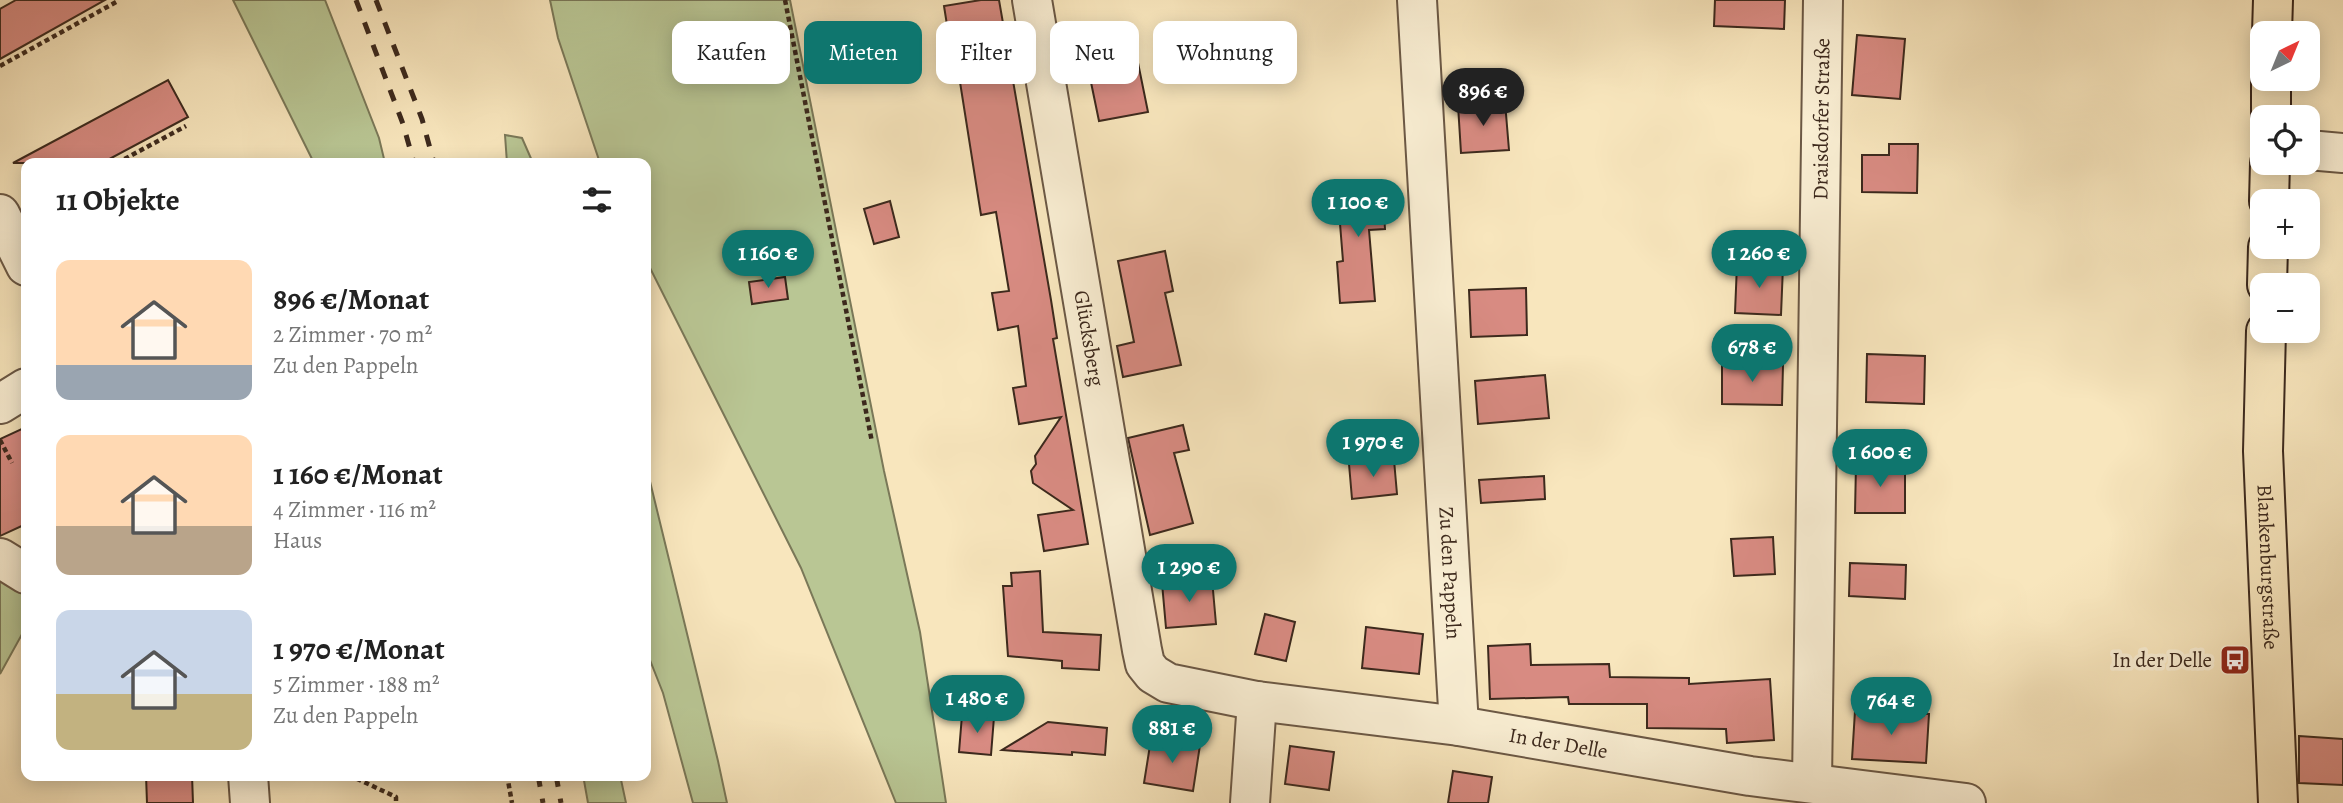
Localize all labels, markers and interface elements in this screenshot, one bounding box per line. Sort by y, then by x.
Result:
chip: Kaufen [672,21,790,84]
chip: Mieten [804,21,922,84]
chip: Filter [936,21,1036,84]
chip: Neu [1050,21,1139,84]
chip: Wohnung [1153,21,1297,84]
north arrow [2250,21,2320,91]
map controls [2250,21,2320,343]
street label: Draisdorfer Straße [1806,38,1836,200]
pin: 896 € [1434,68,1532,128]
text: 896 € [1458,75,1508,106]
button: locate [2250,105,2320,175]
text: 11 Objekte [56,180,180,220]
pin: 1 100 € [1293,180,1423,239]
icon: filters [578,181,616,219]
text: 1 100 € [1328,186,1388,217]
button: + [2250,189,2320,259]
pin: 1 160 € [703,230,833,290]
pin: 1 260 € [1694,230,1824,290]
text: 1 160 € [738,237,798,268]
text: 1 260 € [1728,237,1790,268]
button: − [2250,273,2320,343]
text: 896 €/Monat [273,279,429,319]
icon: home [112,288,196,372]
street label: Glücksberg [1067,288,1111,389]
text: 2 Zimmer · 70 m² [273,319,432,350]
pin: 678 € [1703,324,1801,384]
text: 678 € [1728,331,1776,362]
text: Zu den Pappeln [273,350,418,381]
pin: 1 970 € [1308,420,1438,479]
text: 1 970 € [1342,426,1404,457]
pin: 1 600 € [1815,430,1945,489]
text: 1 600 € [1848,436,1912,467]
text: 1 160 €/Monat [273,454,443,494]
icon: home [112,463,196,547]
street label: Blankenburgstraße [2250,484,2285,650]
text: 4 Zimmer · 116 m² [273,494,436,525]
street label: Zu den Pappeln [1432,506,1468,640]
text: Haus [273,525,322,556]
pin: 1 290 € [1124,544,1254,604]
text: 1 290 € [1158,551,1220,582]
text: 1 970 €/Monat [273,629,445,669]
icon: home [112,638,196,722]
bus stop icon: In der Delle [2218,643,2252,677]
place label: In der Delle [2112,646,2212,674]
text: 5 Zimmer · 188 m² [273,669,439,700]
pin: 1 480 € [912,676,1042,735]
pin: 764 € [1842,678,1940,737]
text: 1 480 € [946,682,1008,713]
text: 764 € [1867,684,1915,715]
text: Zu den Pappeln [273,700,418,731]
pin: 881 € [1123,706,1221,765]
text: 881 € [1148,712,1196,743]
street label: In der Delle [1507,721,1610,765]

